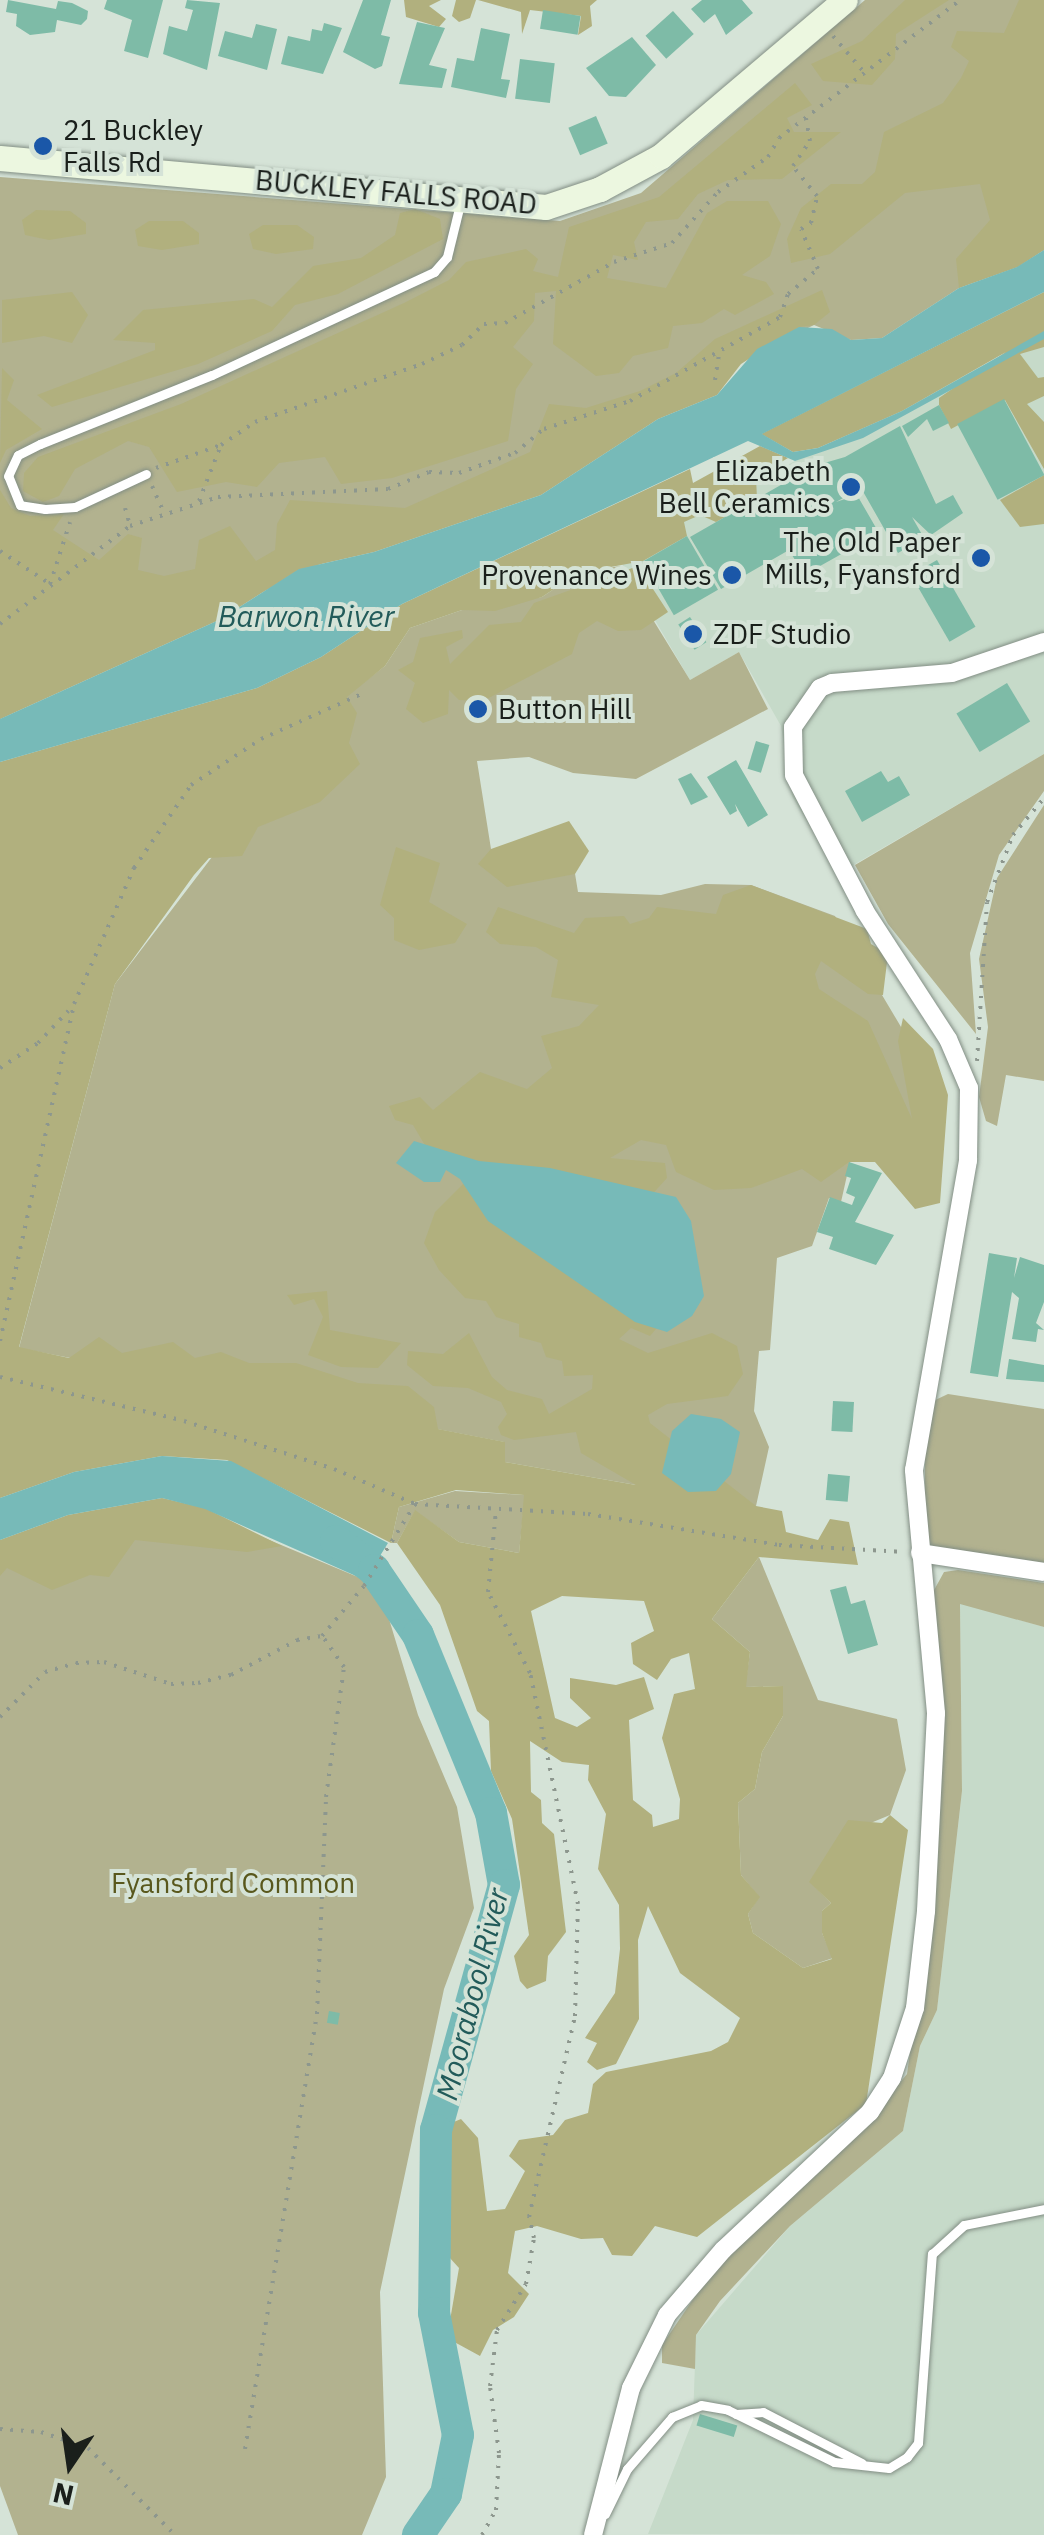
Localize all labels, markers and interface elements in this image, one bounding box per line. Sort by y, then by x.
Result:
place label: 21 Buckley Falls Rd [63,113,203,179]
marker: 21 Buckley Falls Rd [32,135,54,157]
street label: BUCKLEY FALLS ROAD [254,163,538,221]
place label: Elizabeth Bell Ceramics [659,454,831,520]
marker: Elizabeth Bell Ceramics [840,476,862,498]
place label: The Old Paper Mills, Fyansford [764,525,961,591]
marker: The Old Paper Mills, Fyansford [970,547,992,569]
place label: Provenance Wines [481,558,712,592]
marker: Provenance Wines [721,564,743,586]
water label: Barwon River [218,598,394,634]
place label: ZDF Studio [713,617,851,651]
marker: ZDF Studio [682,623,704,645]
place label: Button Hill [498,692,632,726]
marker: Button Hill [467,698,489,720]
park label: Fyansford Common [111,1866,355,1900]
water label: Moorabool River [428,1884,516,2104]
north arrow [20,2415,120,2515]
text: N [49,2474,77,2515]

